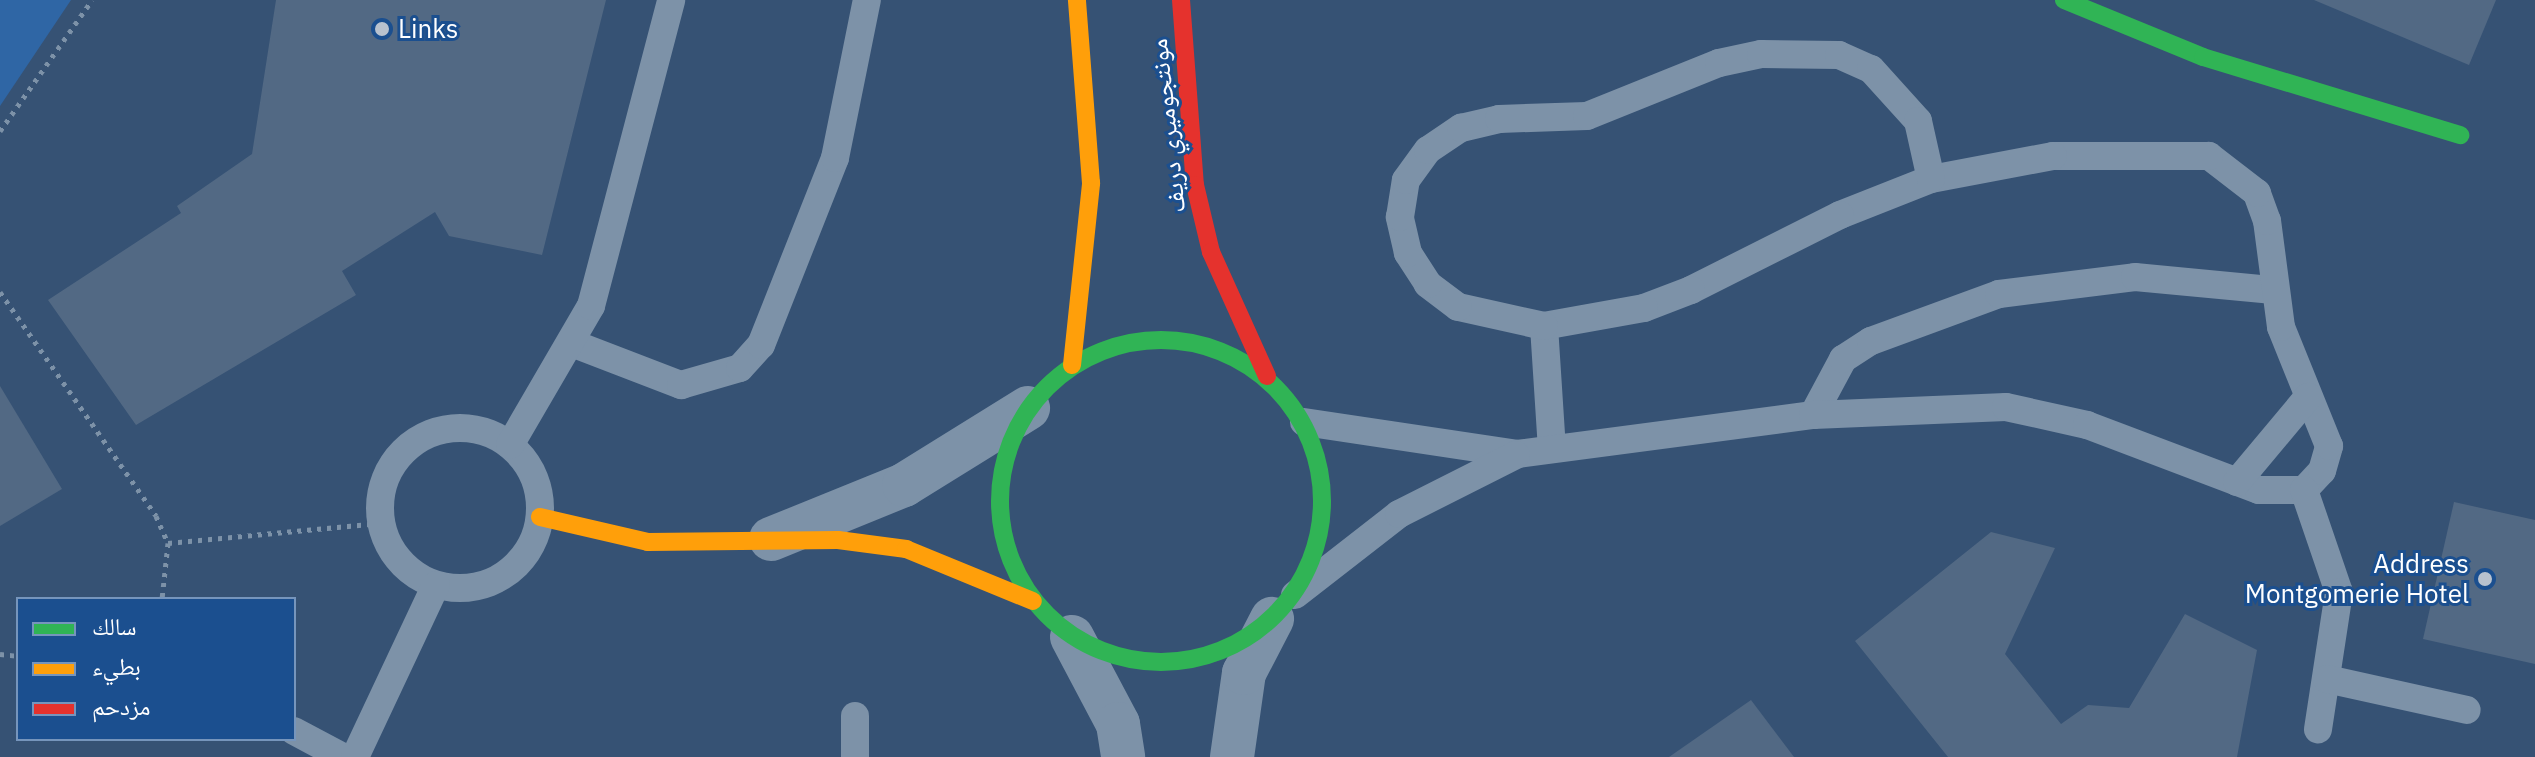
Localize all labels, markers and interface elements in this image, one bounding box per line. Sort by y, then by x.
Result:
place label: Links [398,13,458,45]
marker: Links [373,20,391,38]
street label: مونتجوميري دريف [1142,37,1192,215]
place label: Address Montgomerie Hotel [2245,548,2469,610]
marker: Address Montgomerie Hotel [2476,570,2494,588]
legend [16,597,296,741]
text: سالك [92,610,137,642]
text: بطيء [92,650,141,682]
text: مزدحم [92,690,151,722]

